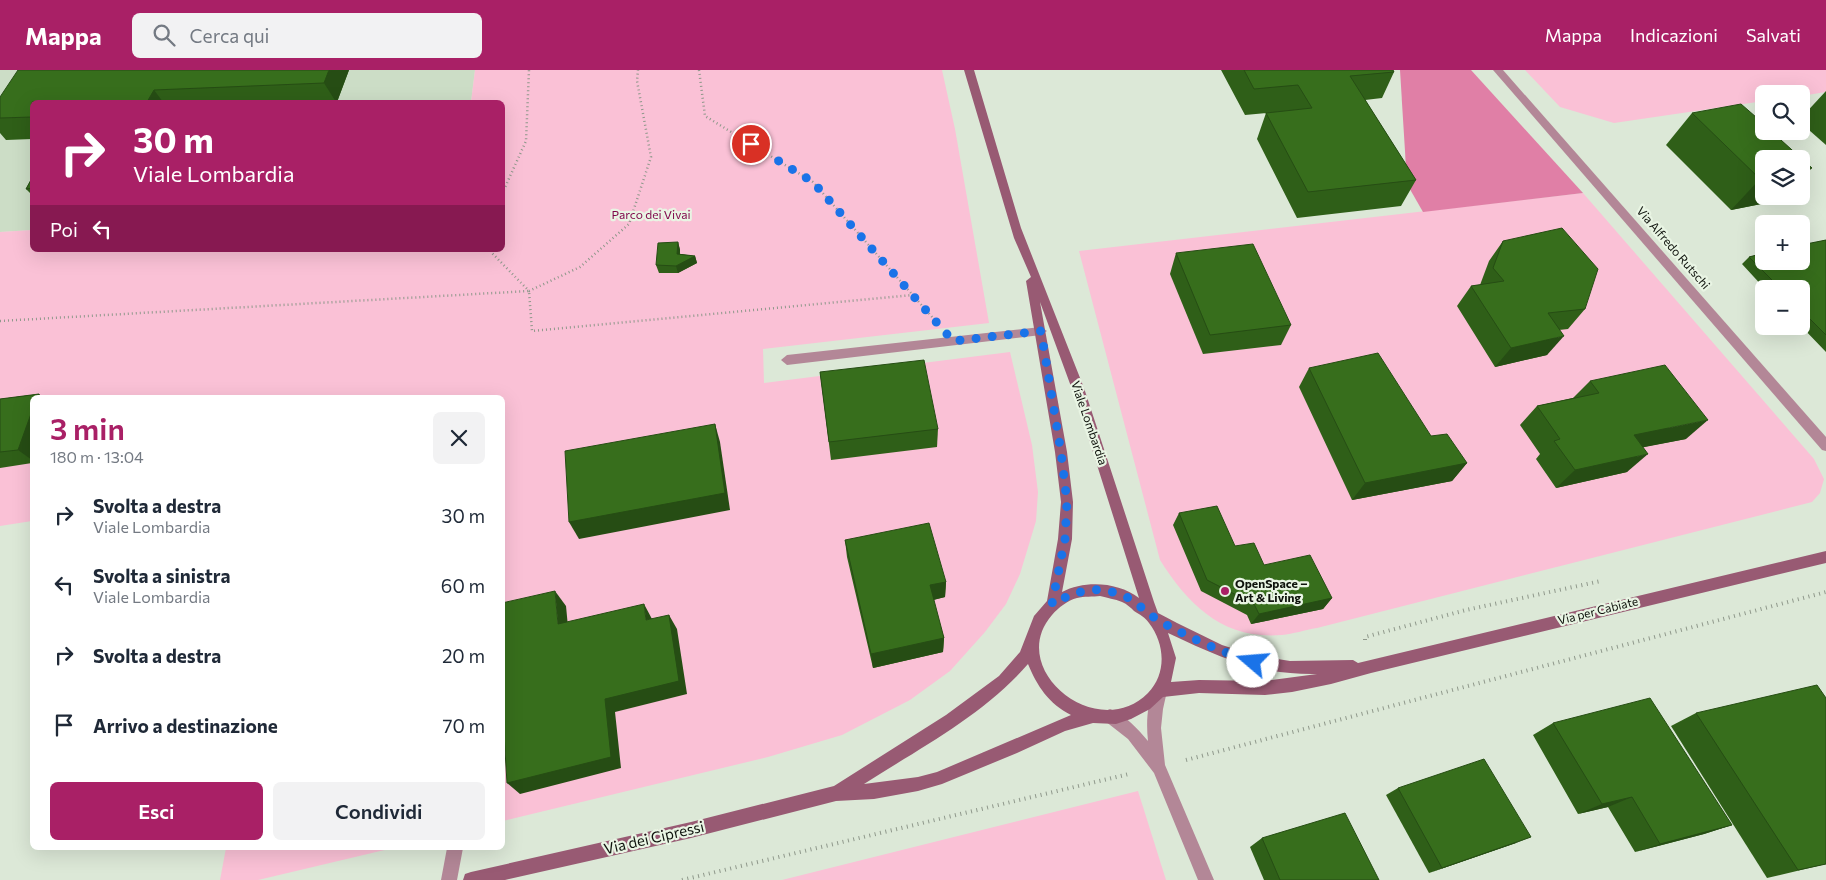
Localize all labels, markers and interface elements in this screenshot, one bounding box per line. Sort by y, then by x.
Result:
search box [132,13,482,58]
text: Mappa [25,21,102,50]
icon: search [150,21,178,49]
text: Cerca qui [190,24,269,47]
text: Mappa [1545,24,1602,46]
text: Indicazioni [1630,24,1718,46]
text: Salvati [1746,24,1801,46]
map controls [1755,85,1810,335]
button: search [1755,85,1810,140]
text: 30 m [133,117,214,160]
icon: right [50,120,115,185]
pin [730,123,772,165]
icon: arrive [737,130,765,158]
button: layers [1755,150,1810,205]
text: Viale Lombardia [133,160,294,187]
street label: Via Alfredo Rutschi [1634,203,1713,291]
park label: Parco dei Vivai [611,207,691,221]
icon: left [88,215,116,243]
button: + [1755,215,1810,270]
text: Poi [50,218,78,241]
button: − [1755,280,1810,335]
street label: Viale Lombardia [1069,379,1111,467]
text: 3 min [50,409,125,446]
button: close [433,412,485,464]
text: 180 m · 13:04 [50,447,144,466]
text: Svolta a destra [93,494,221,517]
icon: right [50,501,78,529]
text: 30 m [442,504,485,527]
text: Viale Lombardia [93,517,210,536]
text: Svolta a sinistra [93,564,231,587]
icon: left [50,571,78,599]
text: 60 m [441,574,485,597]
place label: OpenSpace – Art & Living [1235,576,1308,604]
marker: OpenSpace – Art & Living [1219,585,1231,597]
text: Viale Lombardia [93,587,210,606]
street label: Via per Cabiate [1556,593,1639,627]
position arrow [1226,635,1278,687]
icon: right [50,641,78,669]
text: Svolta a destra [93,644,221,667]
text: 20 m [442,644,485,667]
icon: arrive [50,711,78,739]
text: Arrivo a destinazione [93,714,278,737]
text: 70 m [442,714,485,737]
button: Esci [50,782,263,840]
button: Condividi [273,782,485,840]
street label: Via dei Cipressi [602,817,706,857]

